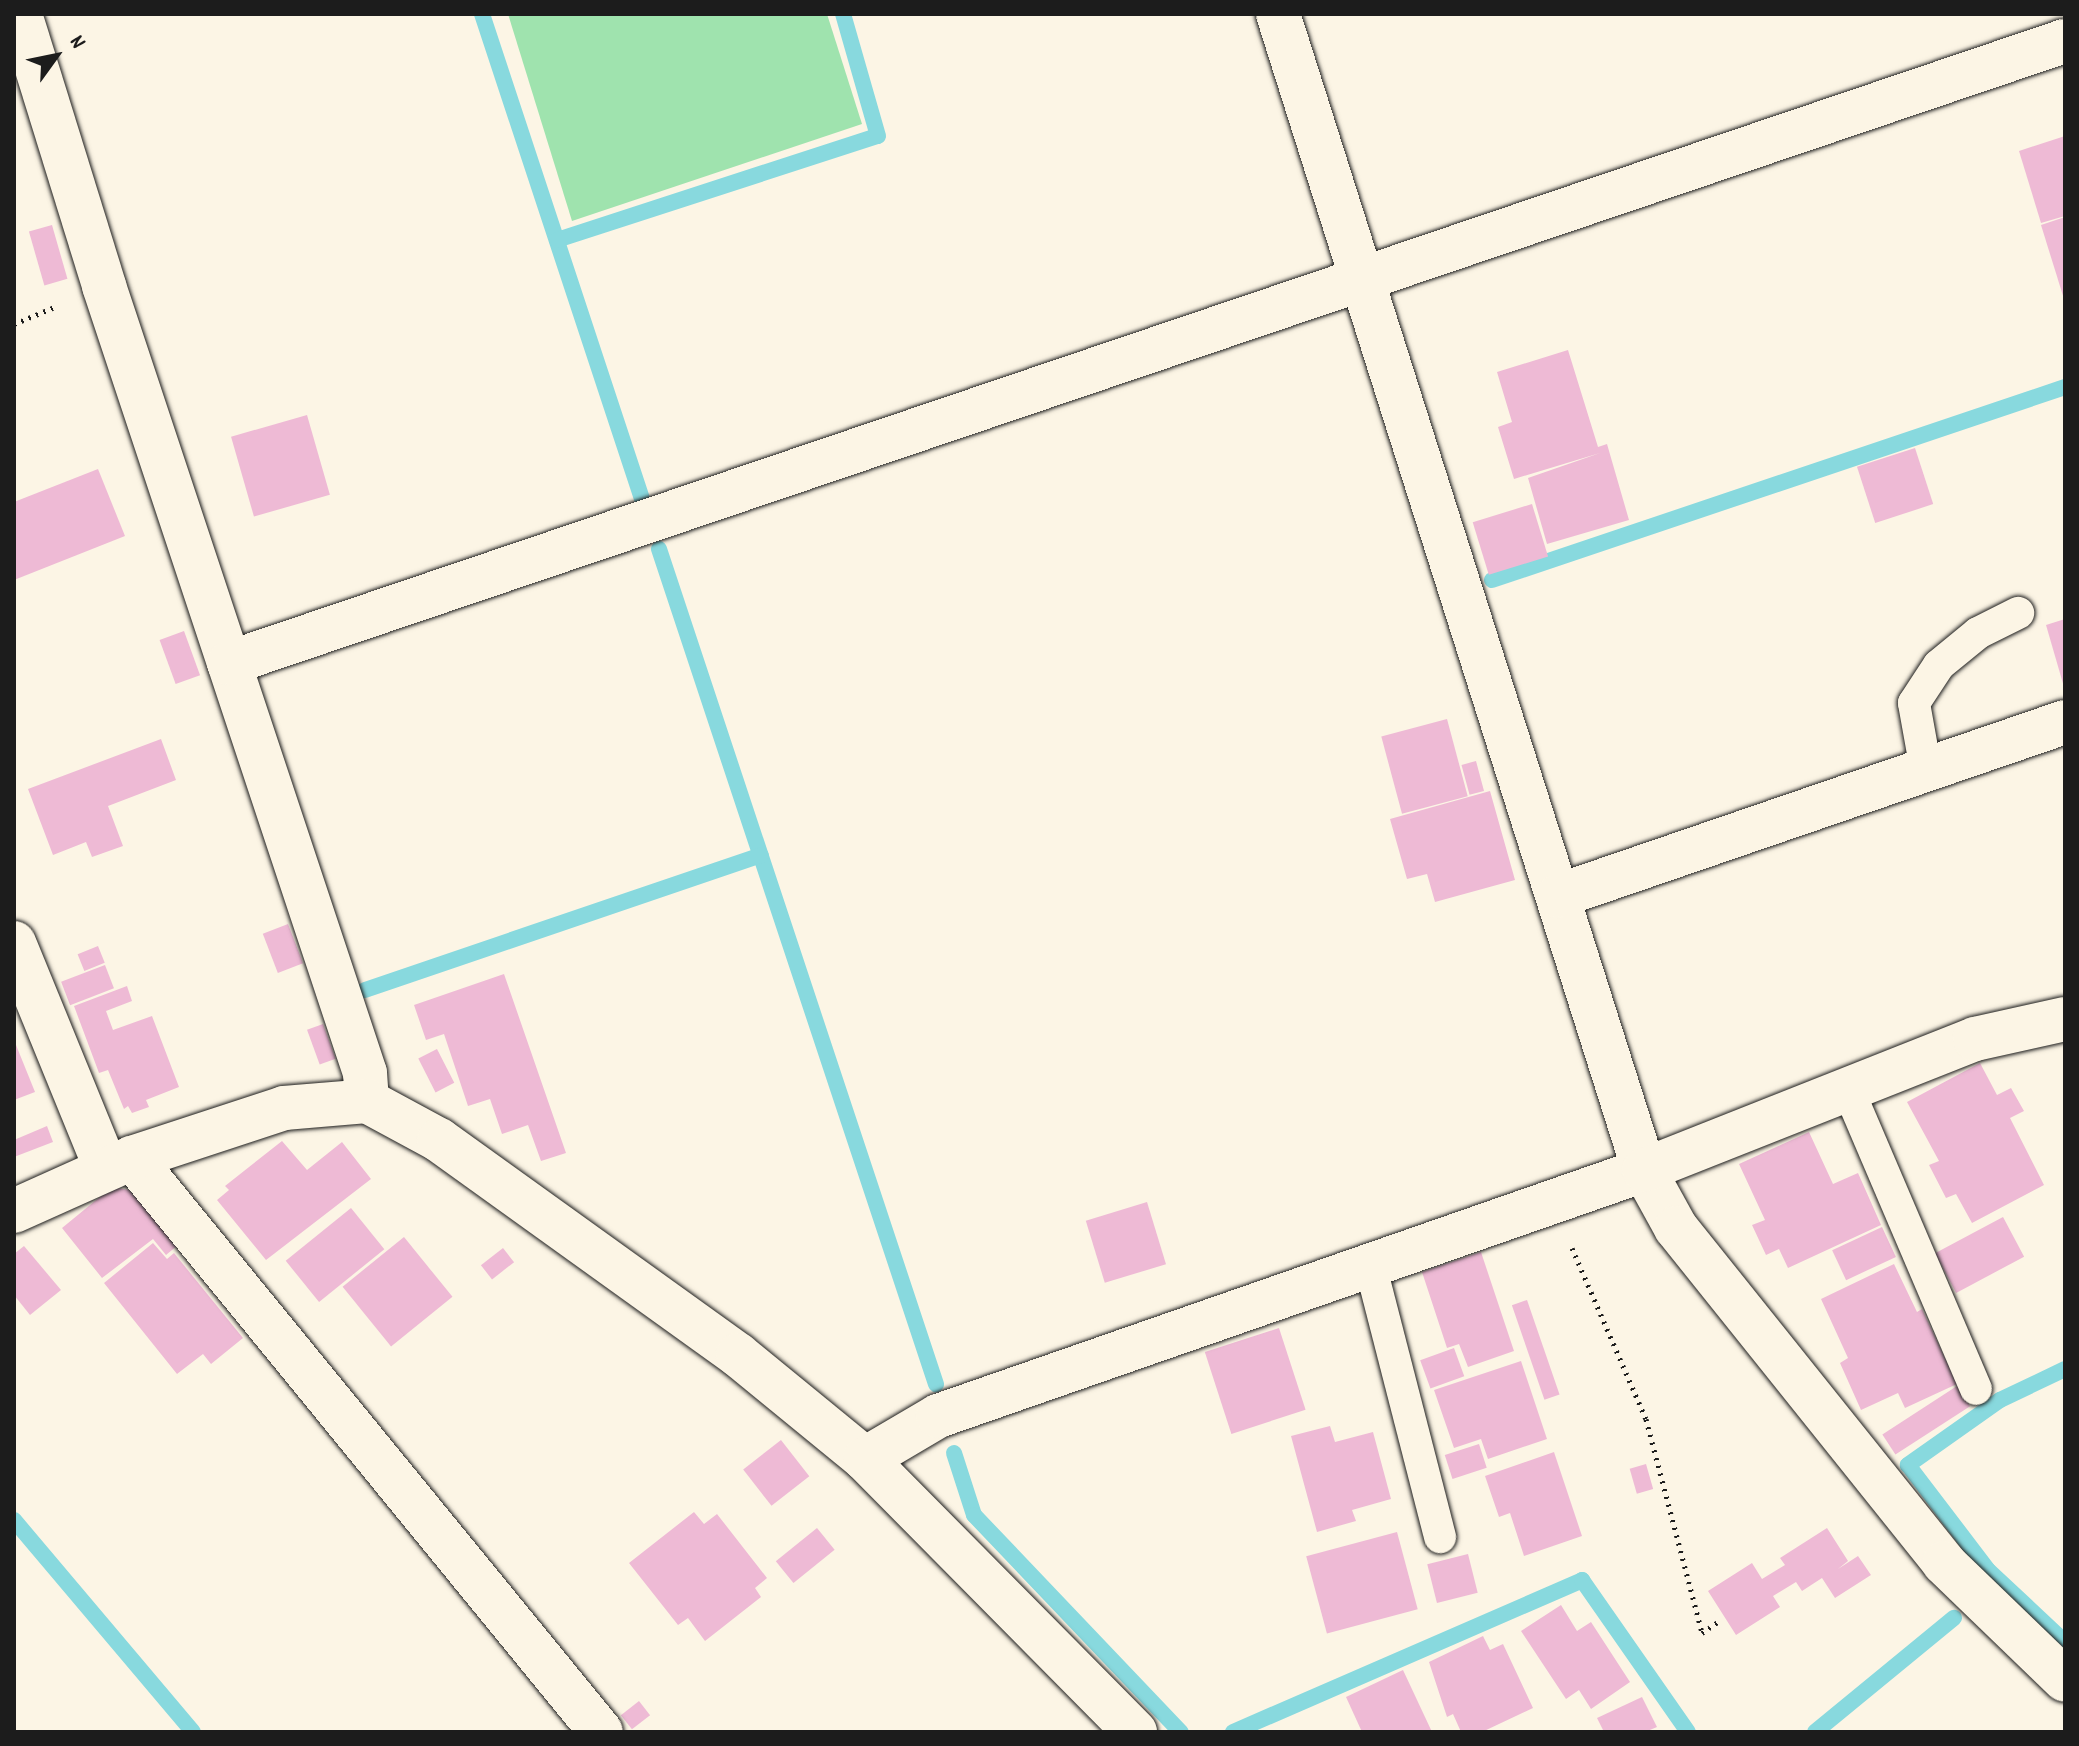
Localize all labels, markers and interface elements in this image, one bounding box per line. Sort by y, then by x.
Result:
north arrow [16,16,96,96]
text: N [61,30,93,56]

